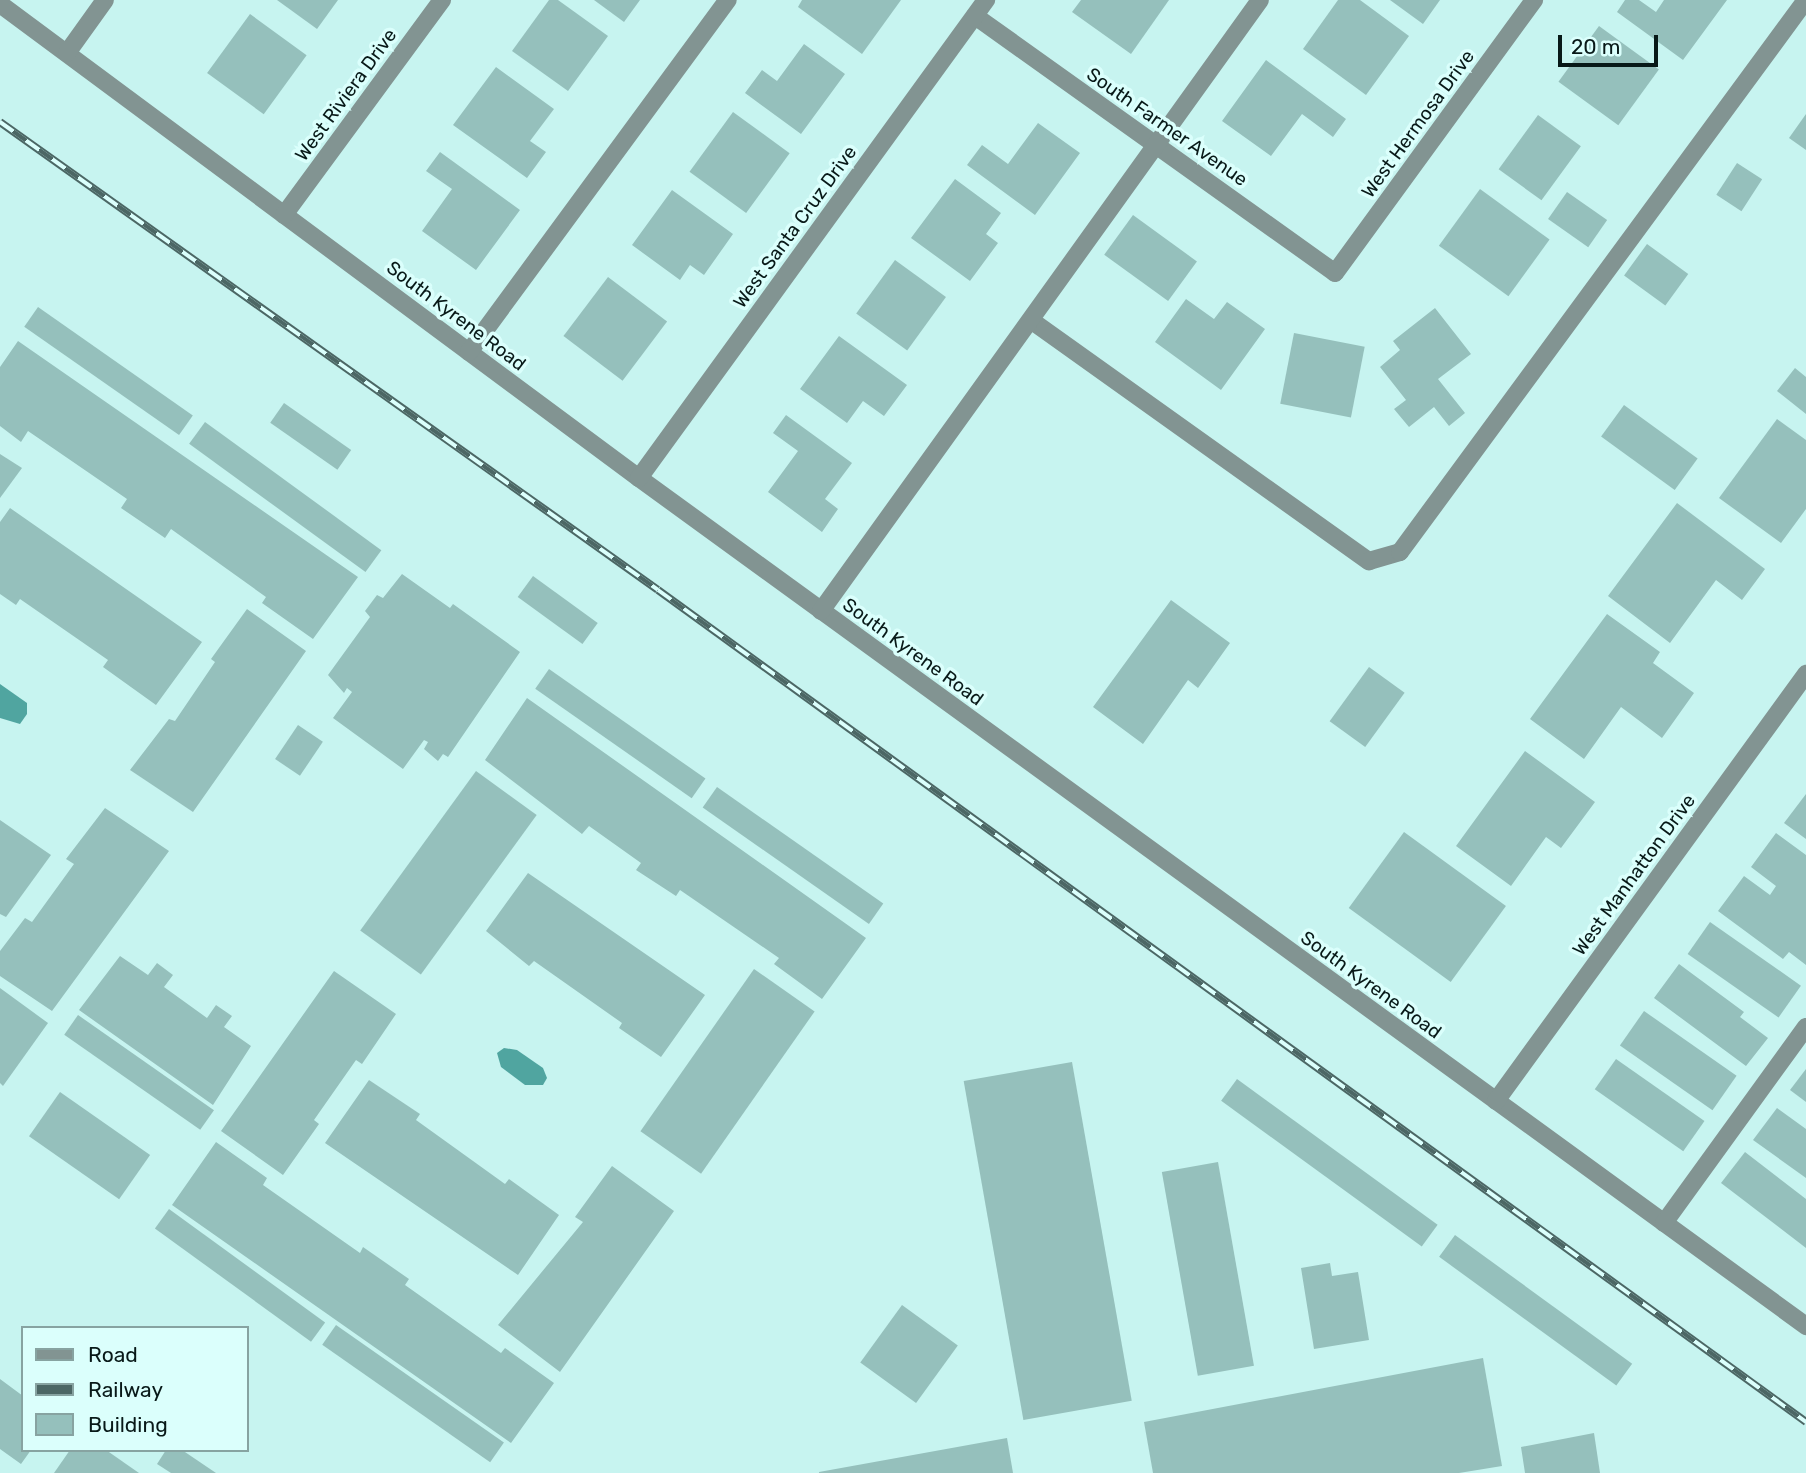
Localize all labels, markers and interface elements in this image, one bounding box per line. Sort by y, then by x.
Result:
scale bar [1561,21,1661,65]
street label: West Riviera Drive [290,24,402,166]
text: 20 m [1571,34,1620,59]
street label: West Hermosa Drive [1357,46,1479,202]
street label: South Farmer Avenue [1082,63,1252,191]
street label: West Santa Cruz Drive [729,141,861,313]
street label: South Kyrene Road [382,256,530,376]
street label: South Kyrene Road [838,593,988,711]
street label: West Manhatton Drive [1568,790,1700,960]
street label: South Kyrene Road [1296,926,1446,1044]
legend [21,1326,248,1452]
text: Road [88,1342,138,1367]
text: Railway [88,1377,163,1402]
text: Building [88,1412,168,1437]

